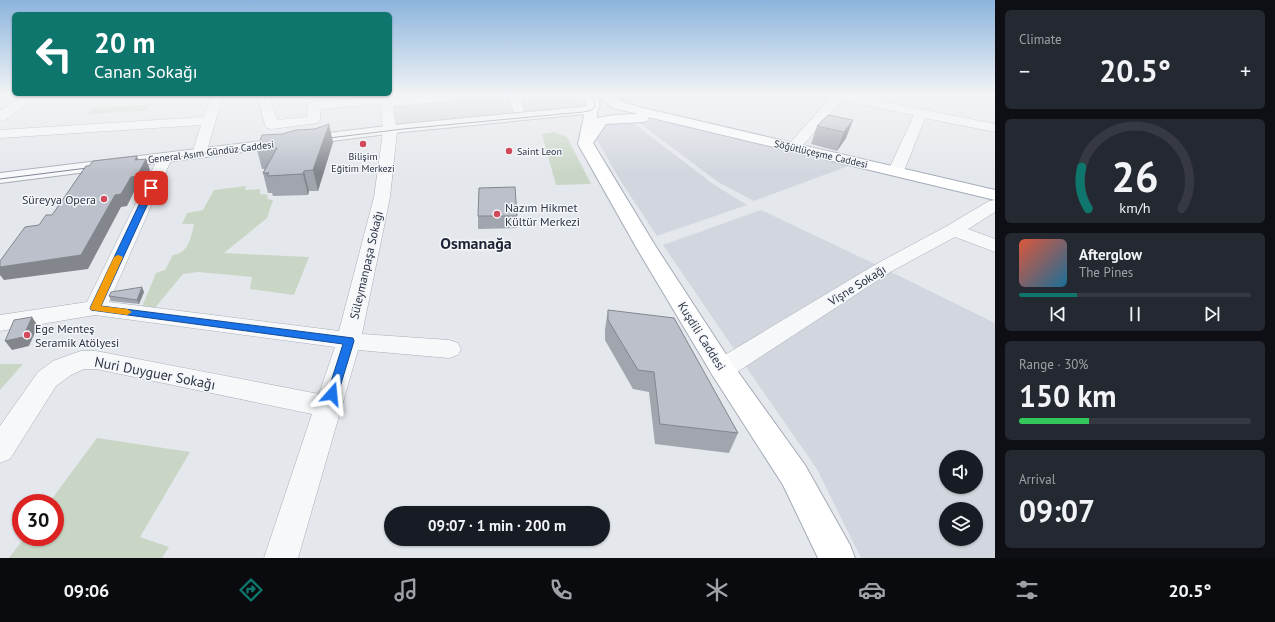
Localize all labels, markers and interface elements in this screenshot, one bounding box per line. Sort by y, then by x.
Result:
text: 20 m [94,24,155,61]
icon: left [28,28,80,80]
text: Climate [1019,31,1062,48]
text: 20.5° [1099,51,1171,90]
text: − [1019,57,1030,85]
text: + [1240,57,1251,85]
text: Canan Sokağı [94,60,198,83]
street label: Söğütlüçeşme Caddesi [773,137,869,171]
street label: General Asım Gündüz Caddesi [147,138,275,166]
marker: Bilişim Eğitim Merkezi [358,139,368,149]
place label: Saint Leon [517,145,562,158]
marker: Saint Leon [504,146,514,156]
text: 26 [1111,149,1159,202]
place label: Bilişim Eğitim Merkezi [331,150,395,175]
pin [134,171,168,205]
icon: arrive [140,177,162,199]
place label: Süreyya Opera [22,192,96,207]
marker: Süreyya Opera [99,194,109,204]
text: km/h [1119,197,1151,216]
place label: Nazım Hikmet Kültür Merkezi [505,200,580,229]
street label: Süleymanpaşa Sokağı [346,209,386,321]
marker: Nazım Hikmet Kültür Merkezi [492,209,502,219]
district label: Osmanağa [440,233,512,253]
text: Afterglow [1079,245,1142,264]
street label: Vişne Sokağı [825,261,889,309]
text: The Pines [1079,264,1133,281]
street label: Kuşdili Caddesi [675,299,729,373]
icon: previous [1047,303,1069,325]
icon: pause [1124,303,1146,325]
icon: next [1201,303,1223,325]
place label: Ege Menteş Seramik Atölyesi [35,321,119,350]
marker: Ege Menteş Seramik Atölyesi [22,330,32,340]
street label: Nuri Duyguer Sokağı [93,352,217,394]
text: Range · 30% [1019,356,1088,373]
position arrow [311,373,353,415]
text: 150 km [1019,376,1117,415]
map controls [939,450,983,546]
button: sound [939,450,983,494]
text: Arrival [1019,471,1055,488]
text: 09:07 [1019,491,1095,530]
speed limit sign: 30 [12,494,64,546]
button: layers [939,502,983,546]
text: 09:07 · 1 min · 200 m [428,516,566,535]
icon: directions [237,576,265,604]
icon: music [392,576,420,604]
icon: phone [547,576,575,604]
icon: climate [703,576,731,604]
icon: car [858,576,886,604]
icon: filters [1013,576,1041,604]
text: 09:06 [64,579,109,602]
text: 20.5° [1168,579,1211,602]

